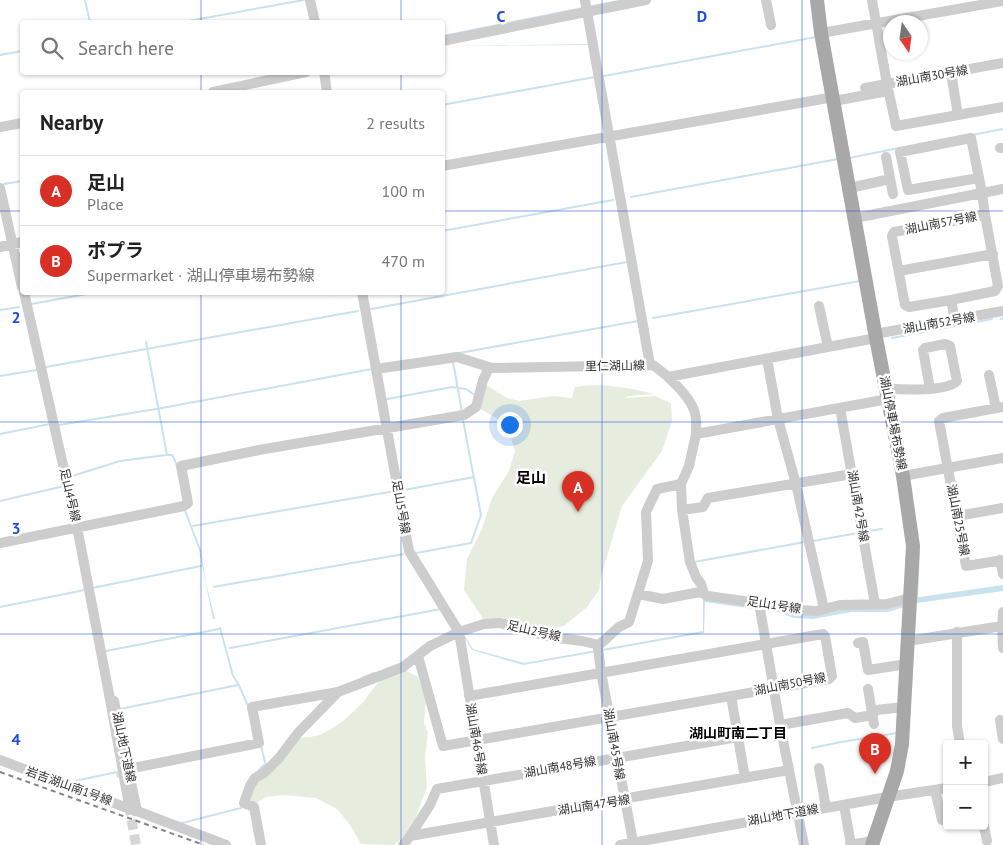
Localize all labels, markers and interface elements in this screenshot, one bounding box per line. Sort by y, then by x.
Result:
text: C [497,6,506,26]
text: D [697,6,707,26]
north arrow [883,15,928,60]
search box [20,20,445,75]
icon: search [38,34,66,62]
text: Search here [78,36,174,60]
street label: 湖山南30号線 [895,62,969,89]
text: Nearby [40,109,103,136]
text: 2 results [366,113,425,133]
text: 足山 [87,170,125,194]
text: A [51,181,61,201]
text: 100 m [382,181,425,201]
text: Place [87,194,124,214]
street label: 湖山南57号線 [904,208,978,237]
text: ポプラ [87,238,144,262]
text: B [51,251,61,271]
text: 470 m [382,251,425,271]
text: Supermarket · 湖山停車場布勢線 [87,265,315,285]
text: 2 [11,307,21,327]
street label: 湖山南52号線 [902,309,976,336]
street label: 里仁湖山線 [585,357,645,374]
street label: 湖山停車場布勢線 [877,374,910,471]
your location [497,412,523,438]
street label: 足山4号線 [57,467,84,523]
district label: 足山 [516,468,546,487]
street label: 湖山南42号線 [845,469,872,543]
pin: A [562,471,594,512]
street label: 足山5号線 [389,479,414,535]
street label: 湖山南25号線 [944,483,973,557]
text: 3 [11,518,21,538]
street label: 足山1号線 [746,593,802,616]
street label: 足山2号線 [506,617,562,644]
street label: 湖山南50号線 [753,669,827,698]
street label: 湖山南46号線 [463,702,490,776]
street label: 湖山南45号線 [601,707,628,781]
street label: 湖山地下道線 [110,710,139,784]
district label: 湖山町南二丁目 [689,724,787,742]
text: 4 [11,729,21,749]
pin: B [859,733,891,774]
map controls [943,740,988,830]
button: + [943,740,988,785]
street label: 湖山南48号線 [523,753,597,780]
street label: 岩吉湖山南1号線 [24,763,114,808]
button: − [943,785,988,830]
street label: 湖山南47号線 [557,791,631,818]
street label: 湖山地下道線 [746,801,820,828]

